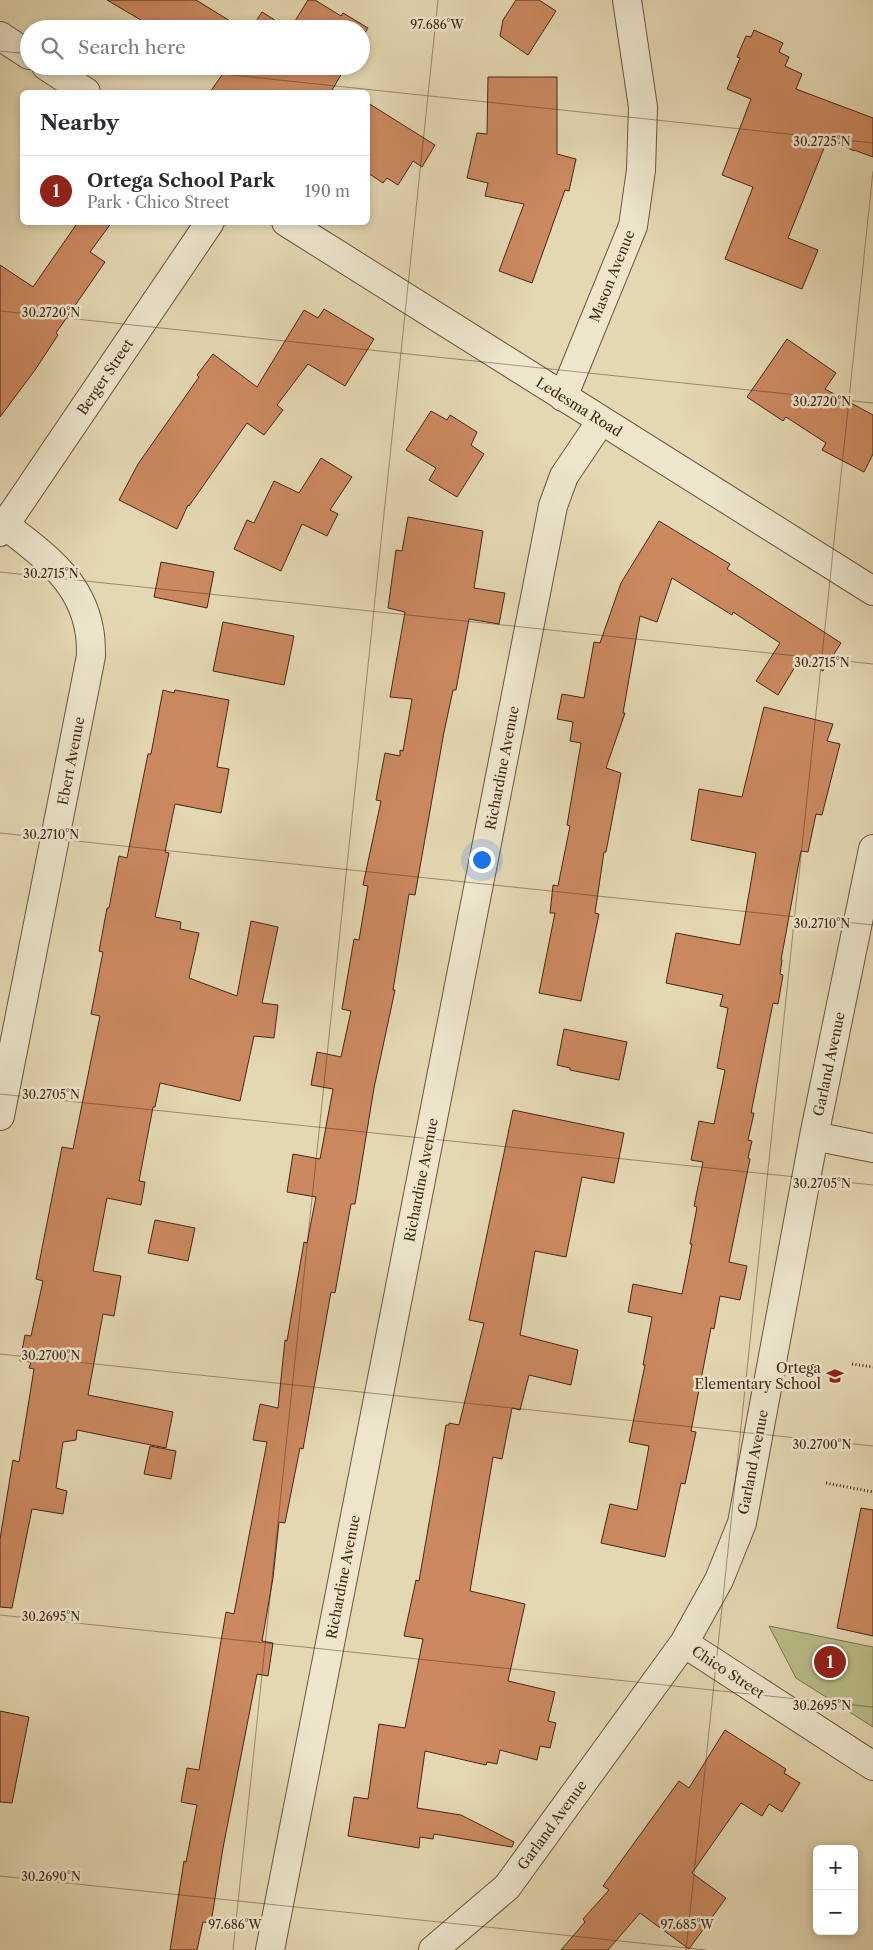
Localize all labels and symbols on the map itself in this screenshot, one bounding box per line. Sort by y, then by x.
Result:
text: 97.686°W [410,17,465,32]
text: 30.2725°N [793,134,851,149]
street label: Mason Avenue [585,227,639,325]
text: 30.2720°N [22,305,80,320]
street label: Berger Street [73,336,137,418]
street label: Ledesma Road [533,373,626,441]
text: 30.2720°N [793,394,851,409]
text: 30.2715°N [23,566,79,581]
text: 30.2715°N [794,655,850,670]
street label: Richardine Avenue [481,704,523,832]
street label: Ebert Avenue [54,715,88,807]
text: 30.2710°N [23,827,79,842]
your location [469,847,495,873]
text: 30.2710°N [794,916,850,931]
street label: Garland Avenue [809,1010,849,1118]
text: 30.2705°N [22,1087,80,1102]
street label: Richardine Avenue [400,1116,442,1244]
text: 30.2705°N [793,1176,851,1191]
text: 30.2700°N [21,1348,81,1363]
place label: Ortega Elementary School [695,1359,822,1393]
school or university icon: Ortega Elementary School [825,1366,845,1386]
street label: Garland Avenue [734,1408,772,1516]
text: 30.2700°N [792,1437,852,1452]
street label: Richardine Avenue [322,1513,364,1641]
text: 30.2695°N [22,1609,80,1624]
street label: Chico Street [688,1642,768,1702]
pin: 1 [814,1643,846,1681]
text: 30.2695°N [793,1698,851,1713]
street label: Garland Avenue [513,1777,591,1873]
text: 30.2690°N [21,1869,81,1884]
text: 97.686°W [208,1917,263,1932]
text: 97.685°W [660,1917,714,1932]

